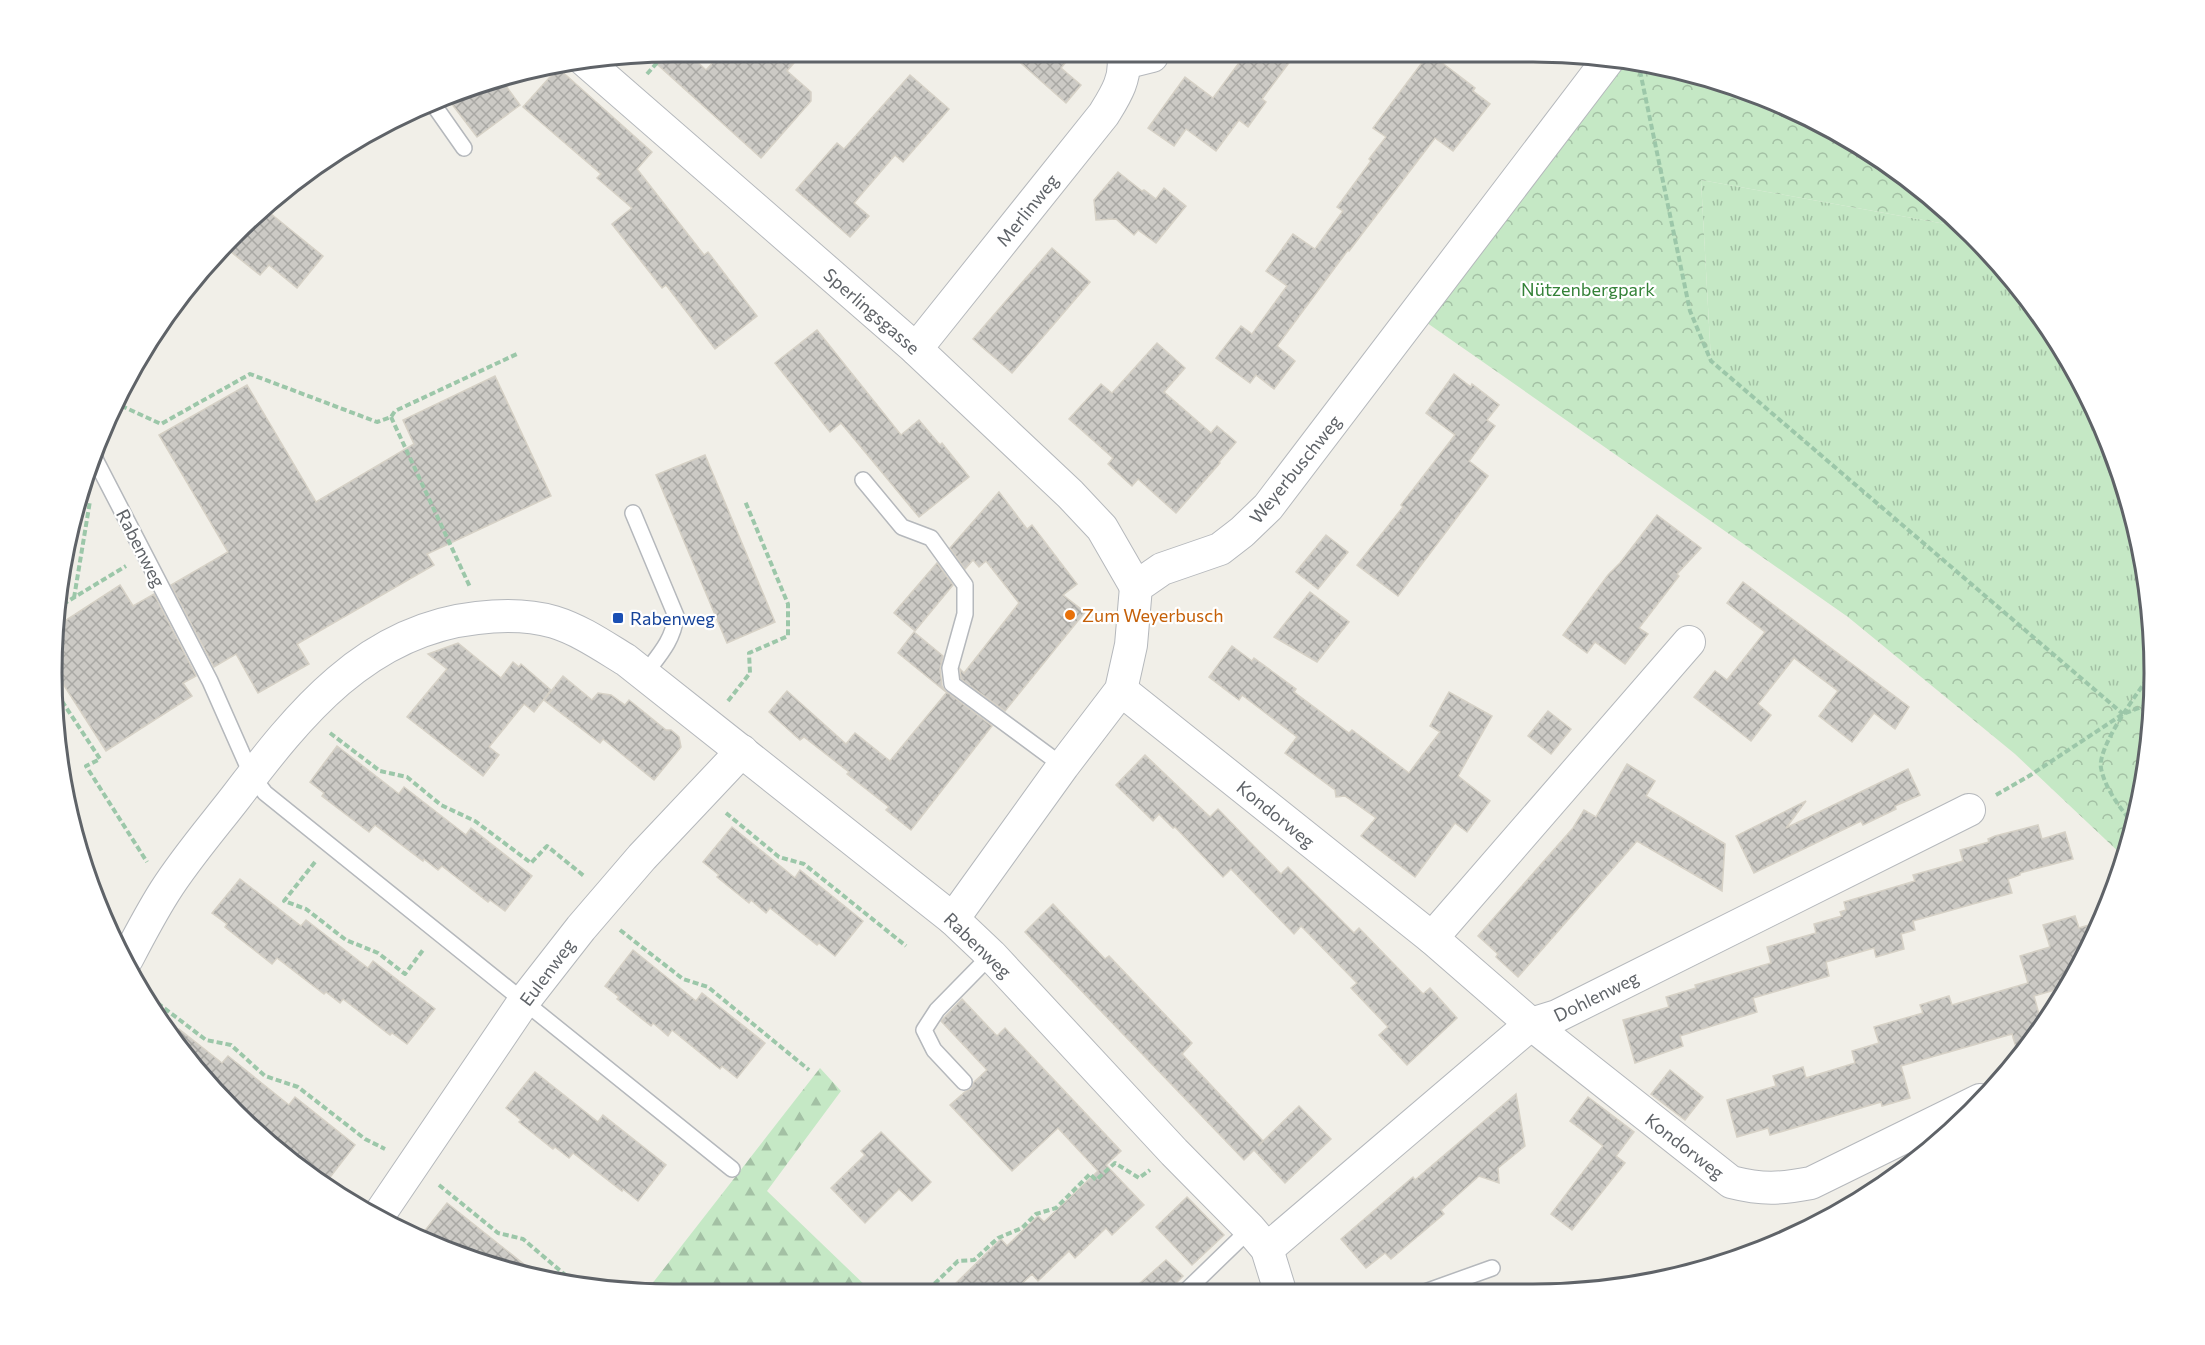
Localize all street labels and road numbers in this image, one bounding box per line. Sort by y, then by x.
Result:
street label: Merlinweg [991,169,1063,251]
street label: Sperlingsgasse [819,263,925,359]
street label: Weyerbuschweg [1245,410,1346,528]
street label: Rabenweg [112,505,170,591]
street label: Kondorweg [1232,776,1320,852]
street label: Rabenweg [940,908,1016,983]
street label: Eulenweg [515,934,579,1010]
street label: Dohlenweg [1550,966,1642,1026]
street label: Kondorweg [1641,1108,1729,1184]

